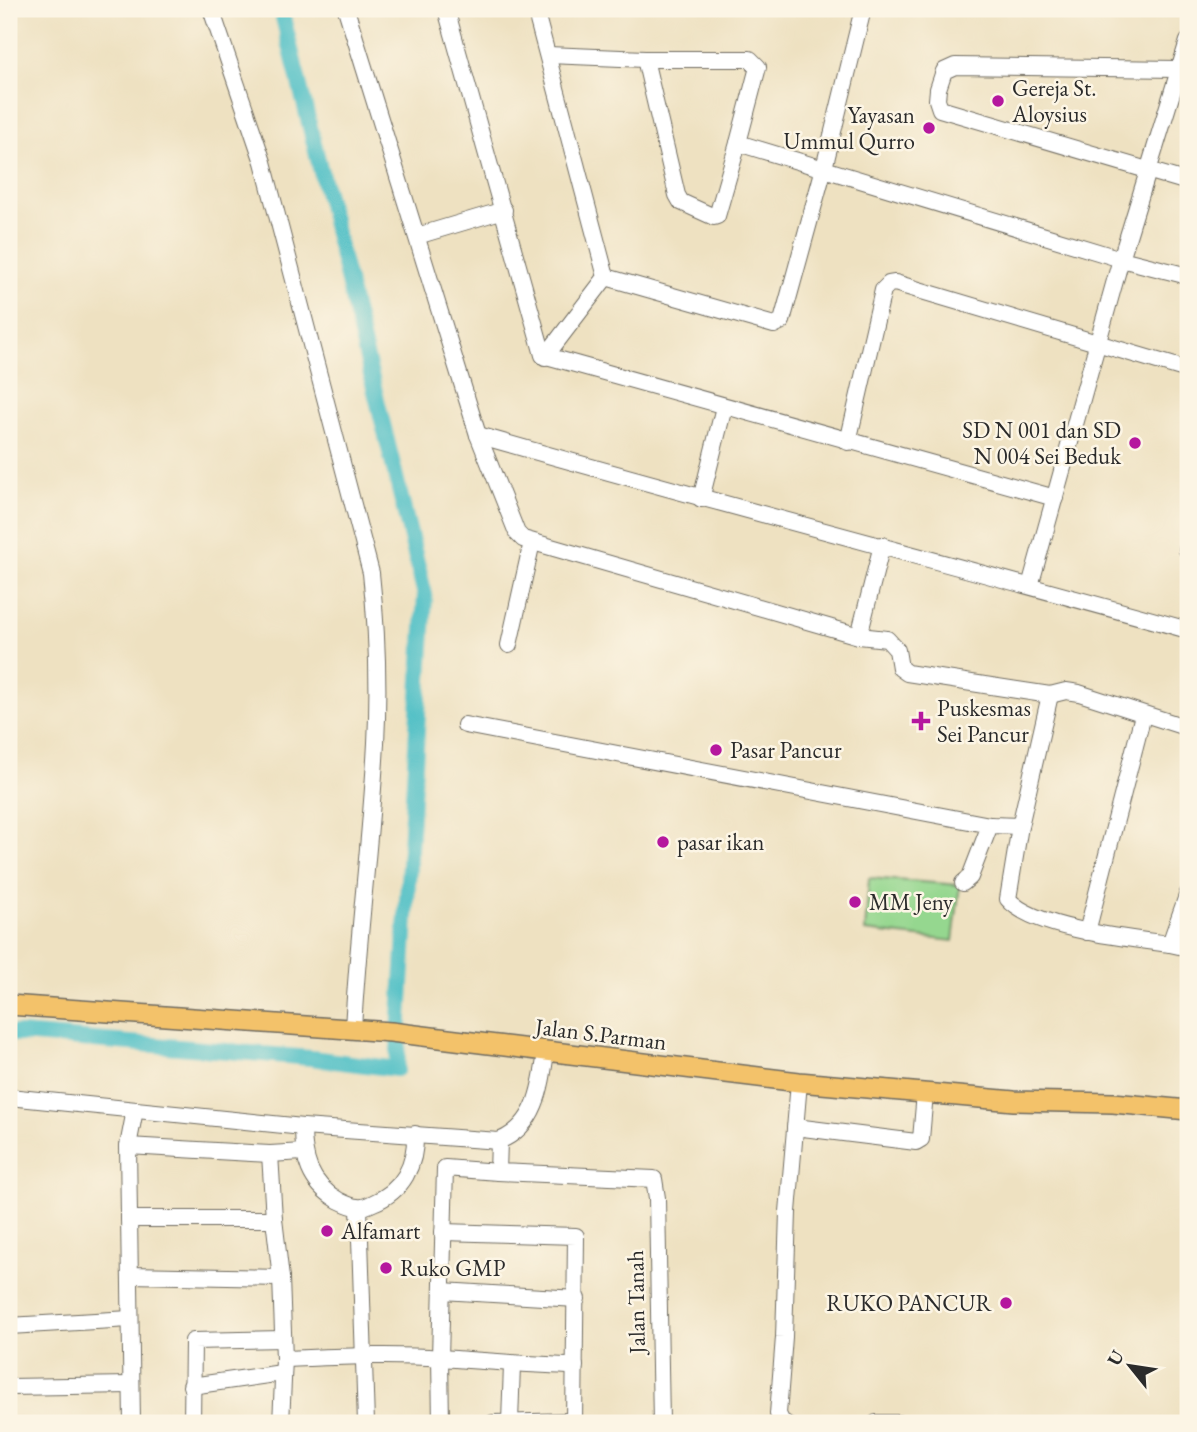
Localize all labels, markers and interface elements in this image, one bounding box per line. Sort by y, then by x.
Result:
place label: Gereja St. Aloysius [1011,73,1097,129]
marker: Gereja St. Aloysius [990,93,1006,109]
place label: Yayasan Ummul Qurro [784,100,915,156]
marker: Yayasan Ummul Qurro [921,120,937,136]
place label: SD N 001 dan SD N 004 Sei Beduk [962,415,1122,471]
marker: SD N 001 dan SD N 004 Sei Beduk [1127,435,1143,451]
place label: Puskesmas Sei Pancur [937,693,1031,749]
marker: Puskesmas Sei Pancur [911,711,931,731]
place label: Pasar Pancur [730,735,842,765]
marker: Pasar Pancur [708,742,724,758]
place label: pasar ikan [677,827,764,857]
marker: pasar ikan [655,834,671,850]
place label: MM Jeny [869,887,954,917]
marker: MM Jeny [847,894,863,910]
street label: Jalan S.Parman [532,1011,668,1057]
place label: Alfamart [340,1216,421,1246]
marker: Alfamart [319,1223,335,1239]
street label: Jalan Tanah [620,1250,652,1356]
place label: Ruko GMP [400,1253,506,1283]
marker: Ruko GMP [378,1260,394,1276]
place label: RUKO PANCUR [826,1288,993,1318]
marker: RUKO PANCUR [998,1295,1014,1311]
north arrow [1096,1330,1166,1400]
text: U [1101,1345,1130,1370]

